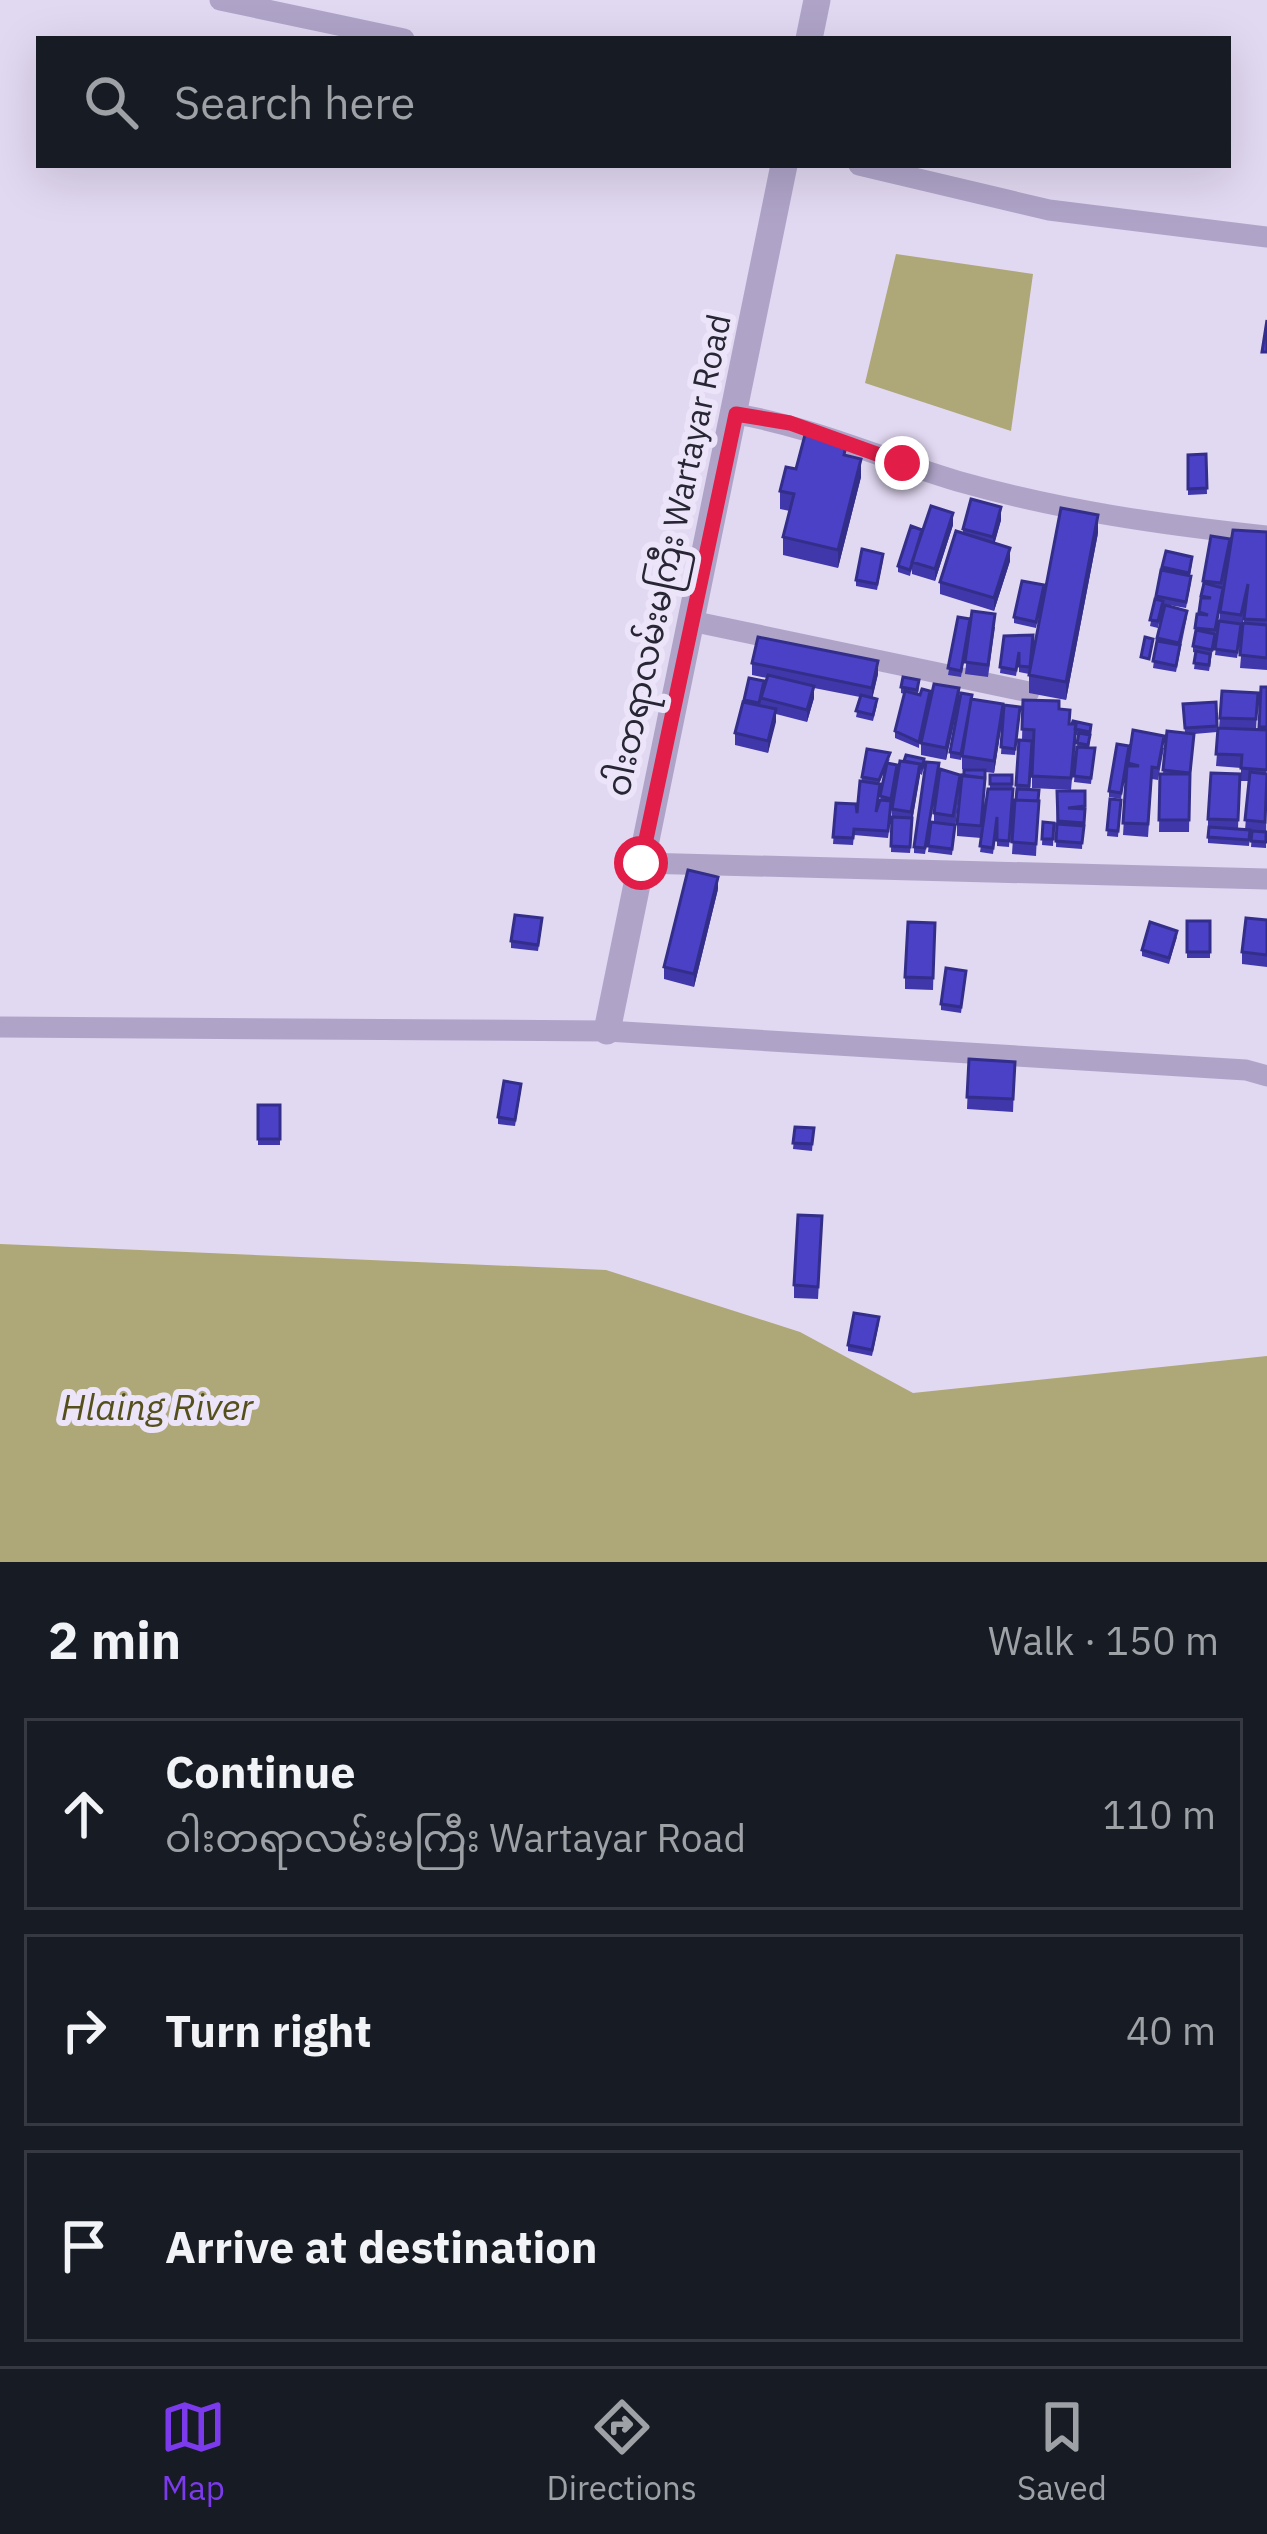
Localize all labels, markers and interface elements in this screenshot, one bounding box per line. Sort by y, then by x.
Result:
search box [36,36,1231,168]
icon: search [78,69,144,135]
text: Search here [174,73,415,131]
street label: ဝါးတရာလမ်းမကြီး Wartayar Road [595,310,746,801]
route end [875,436,929,490]
route start [614,836,668,890]
water label: Hlaing River [61,1383,254,1430]
text: 2 min [48,1607,181,1673]
text: Walk · 150 m [988,1615,1219,1666]
text: Continue [165,1742,356,1800]
icon: ahead [51,1781,117,1847]
text: 110 m [1103,1789,1216,1840]
text: ဝါးတရာလမ်းမကြီး Wartayar Road [165,1812,746,1863]
icon: right [51,1997,117,2063]
text: Turn right [165,2001,372,2059]
text: 40 m [1126,2005,1216,2056]
icon: arrive [51,2213,117,2279]
text: Arrive at destination [165,2217,598,2275]
tab: Map [160,2394,226,2509]
tab: Directions [547,2394,697,2509]
tab: Saved [1017,2394,1107,2509]

